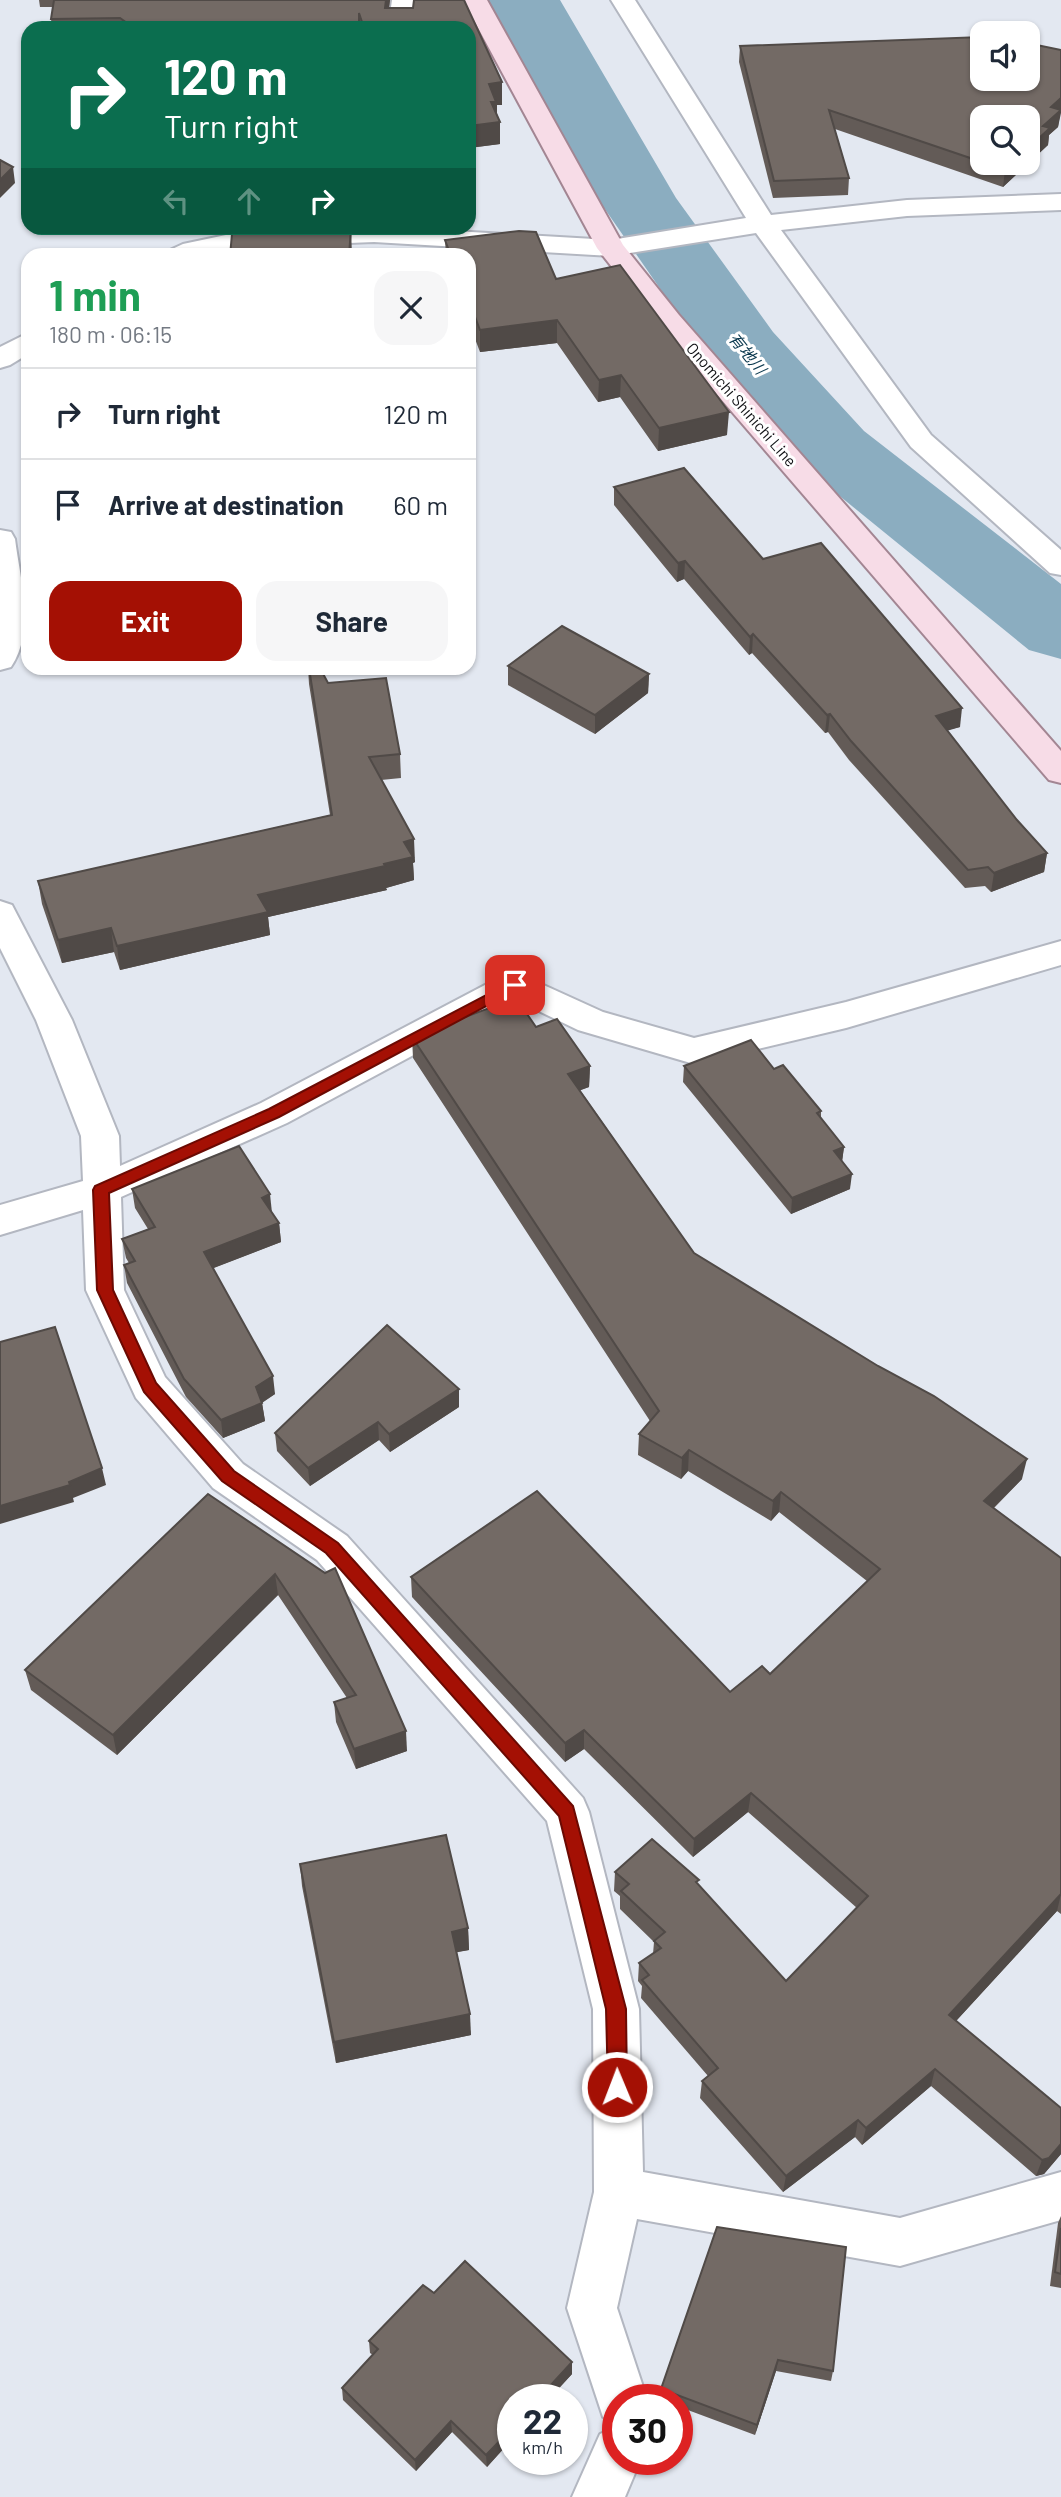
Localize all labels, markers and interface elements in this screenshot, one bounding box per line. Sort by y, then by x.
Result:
map controls [970,21,1040,175]
button: sound [970,21,1040,91]
text: 120 m [164,46,287,105]
icon: right [49,49,140,140]
button: search [970,105,1040,175]
text: Turn right [164,106,299,144]
icon: left [157,182,195,220]
icon: ahead [230,182,268,220]
icon: right [303,182,341,220]
text: 1 min [49,269,141,319]
button: close [374,271,448,345]
text: 180 m · 06:15 [49,320,172,348]
water label: 有地川 [726,328,772,379]
street label: Onomichi Shinichi Line [683,338,801,470]
icon: right [49,395,87,433]
text: Turn right [108,398,221,429]
text: 120 m [384,398,448,429]
icon: arrive [49,486,87,524]
text: Arrive at destination [108,489,344,520]
text: 60 m [393,489,448,520]
button: Exit [49,581,242,661]
button: Share [256,581,448,661]
pin [485,955,545,1015]
icon: arrive [496,966,534,1004]
position arrow [580,2050,654,2124]
speed limit sign: 30 [602,2384,693,2475]
text: 22 [523,2399,562,2441]
text: km/h [522,2436,563,2458]

